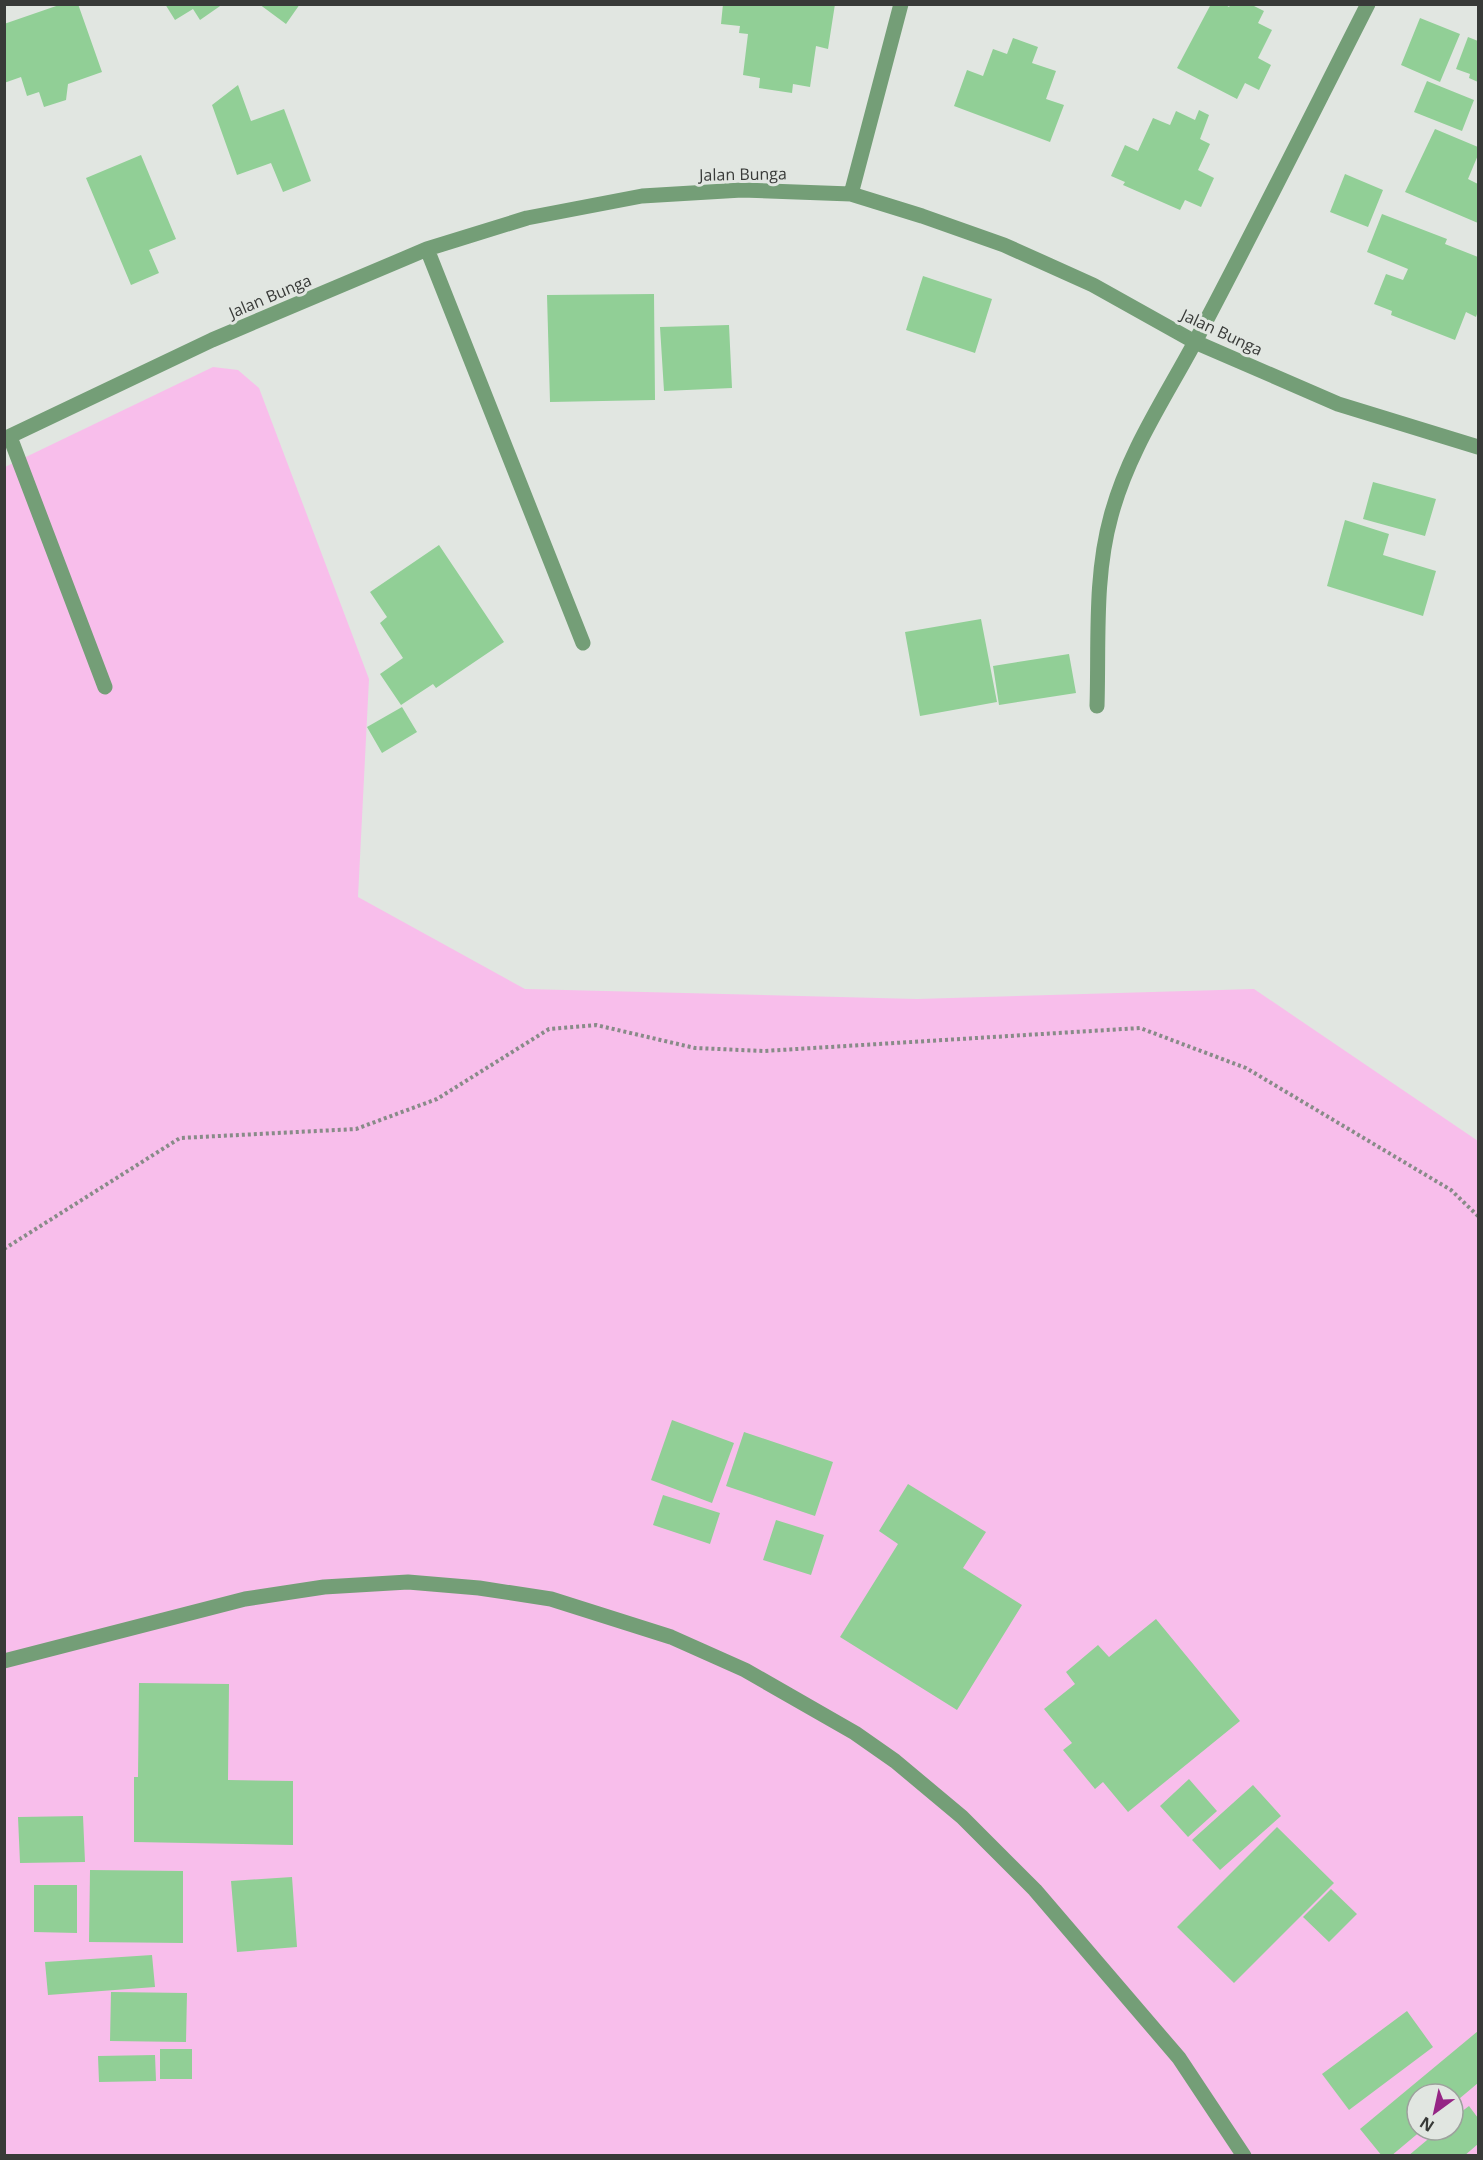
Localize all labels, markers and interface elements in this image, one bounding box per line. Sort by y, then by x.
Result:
street label: Jalan Bunga [697,162,787,186]
street label: Jalan Bunga [224,269,315,324]
street label: Jalan Bunga [1176,303,1266,360]
north arrow [1405,2082,1465,2142]
text: N [1415,2112,1438,2137]

